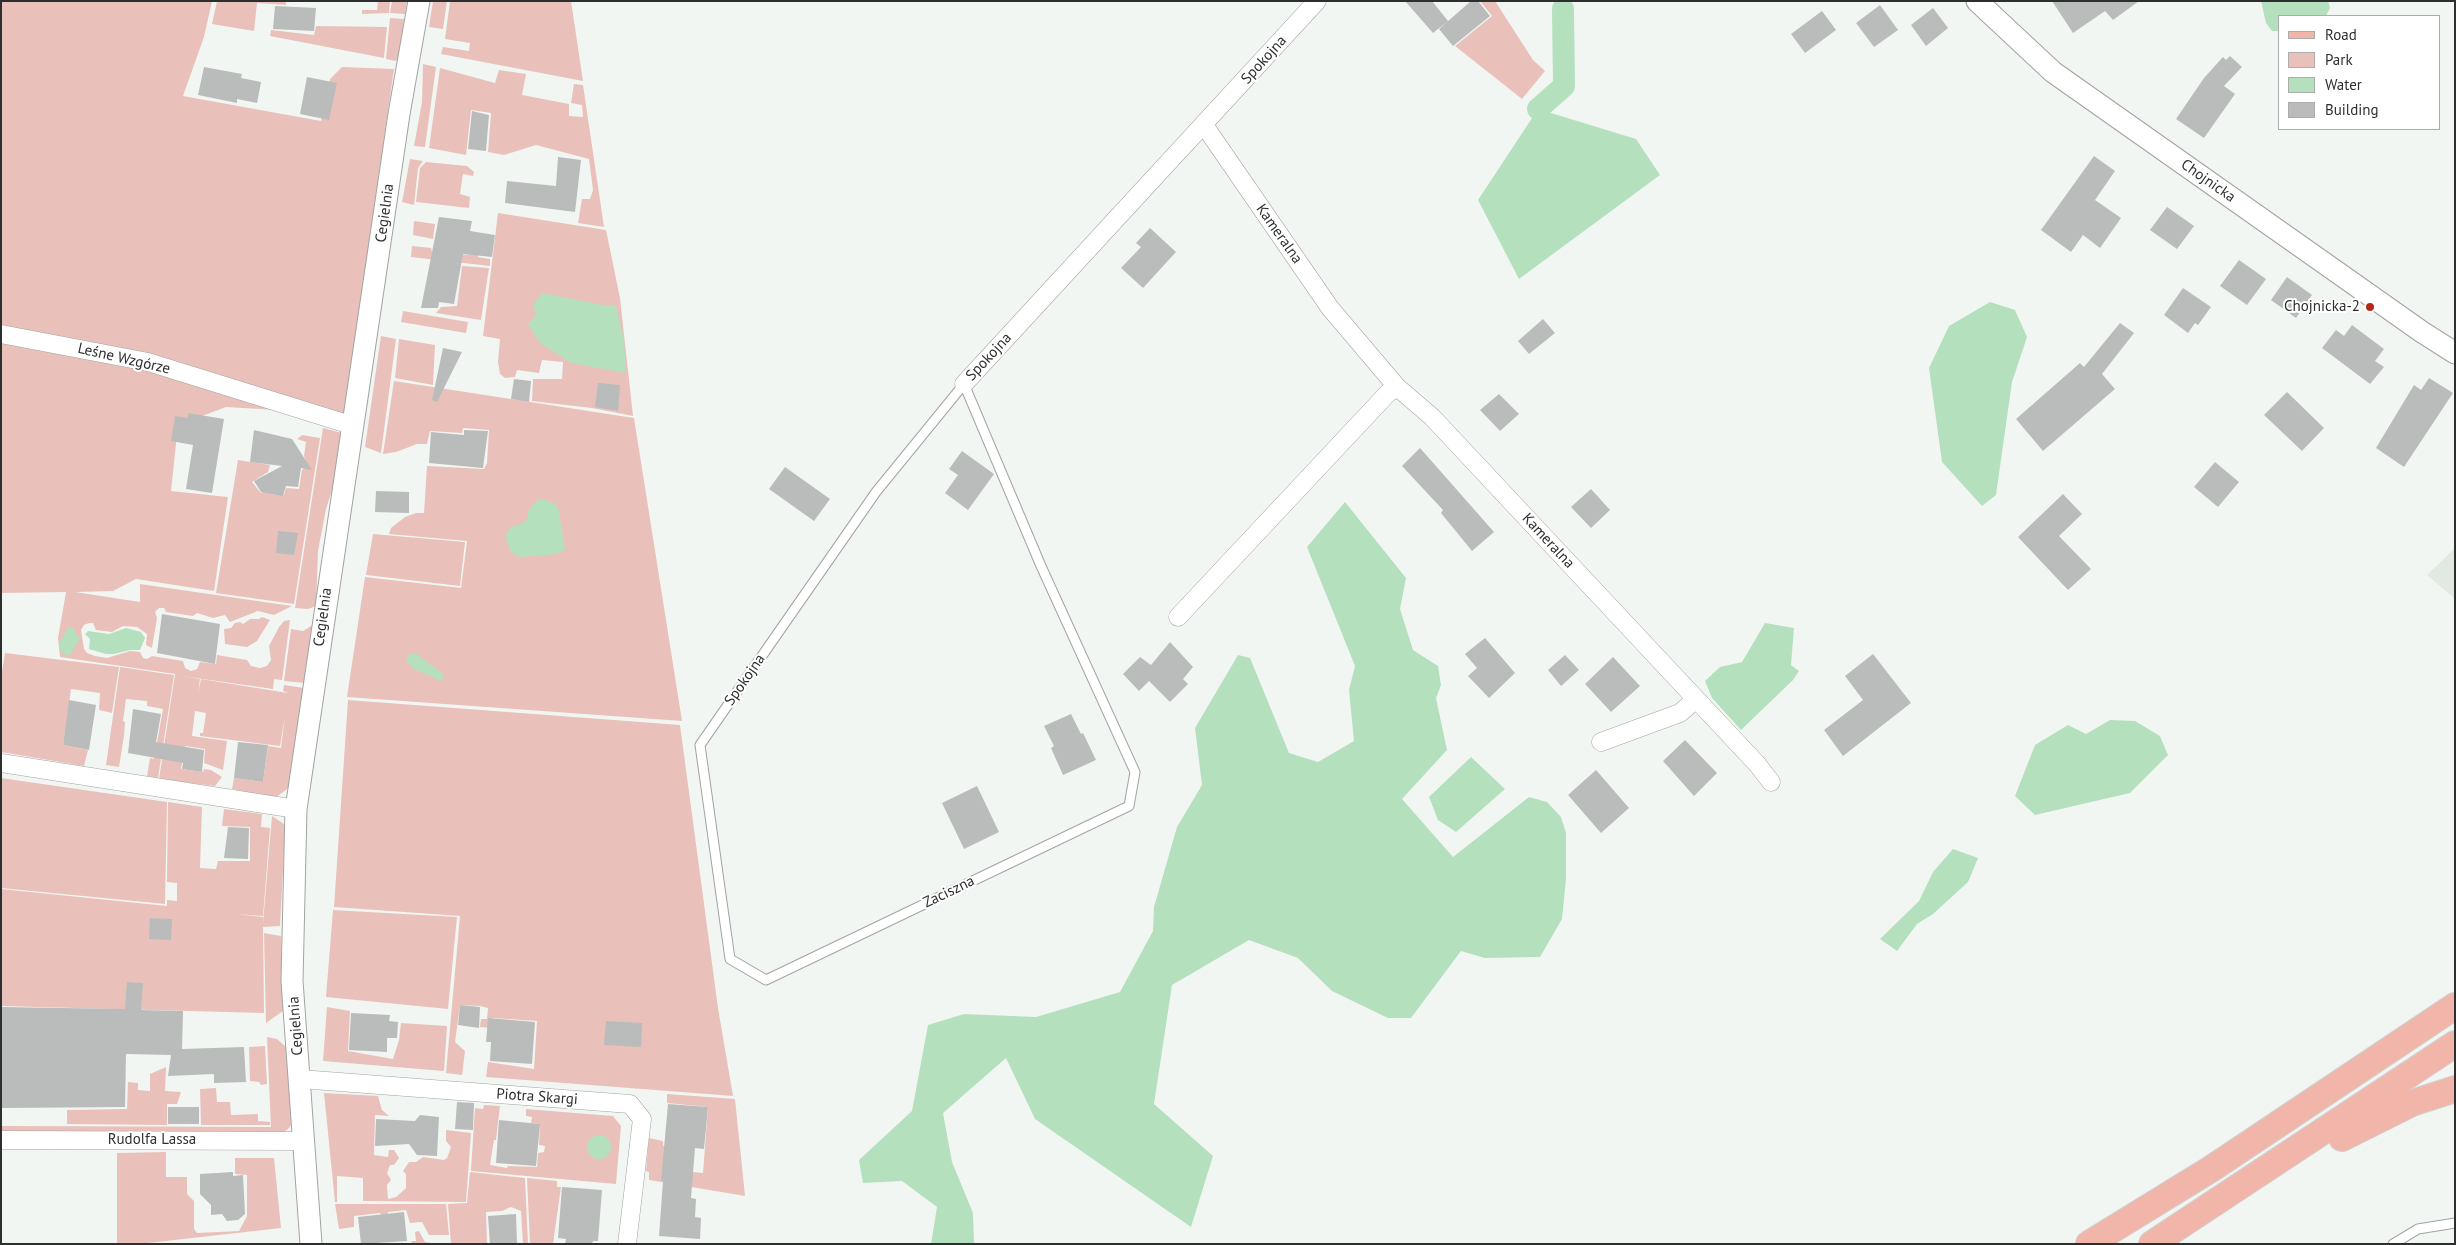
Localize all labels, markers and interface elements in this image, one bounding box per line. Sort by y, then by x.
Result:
legend [2278,15,2441,130]
text: Road [2325,25,2357,44]
street label: Spokojna [1238,32,1290,88]
text: Park [2325,50,2353,69]
text: Water [2325,75,2362,94]
text: Building [2325,100,2379,119]
street label: Chojnicka [2177,156,2239,206]
street label: Cegielnia [372,182,398,244]
street label: Kameralna [1252,201,1306,267]
place label: Chojnicka-2 [2284,298,2360,316]
marker: Chojnicka-2 [2364,301,2376,313]
street label: Spokojna [962,329,1016,385]
street label: Leśne Wzgórze [76,340,172,378]
street label: Kameralna [1518,510,1578,572]
street label: Cegielnia [310,586,336,648]
street label: Spokojna [721,651,769,709]
street label: Zaciszna [920,872,978,912]
street label: Cegielnia [285,996,307,1056]
street label: Piotra Skargi [496,1085,578,1109]
street label: Rudolfa Lassa [108,1131,196,1149]

